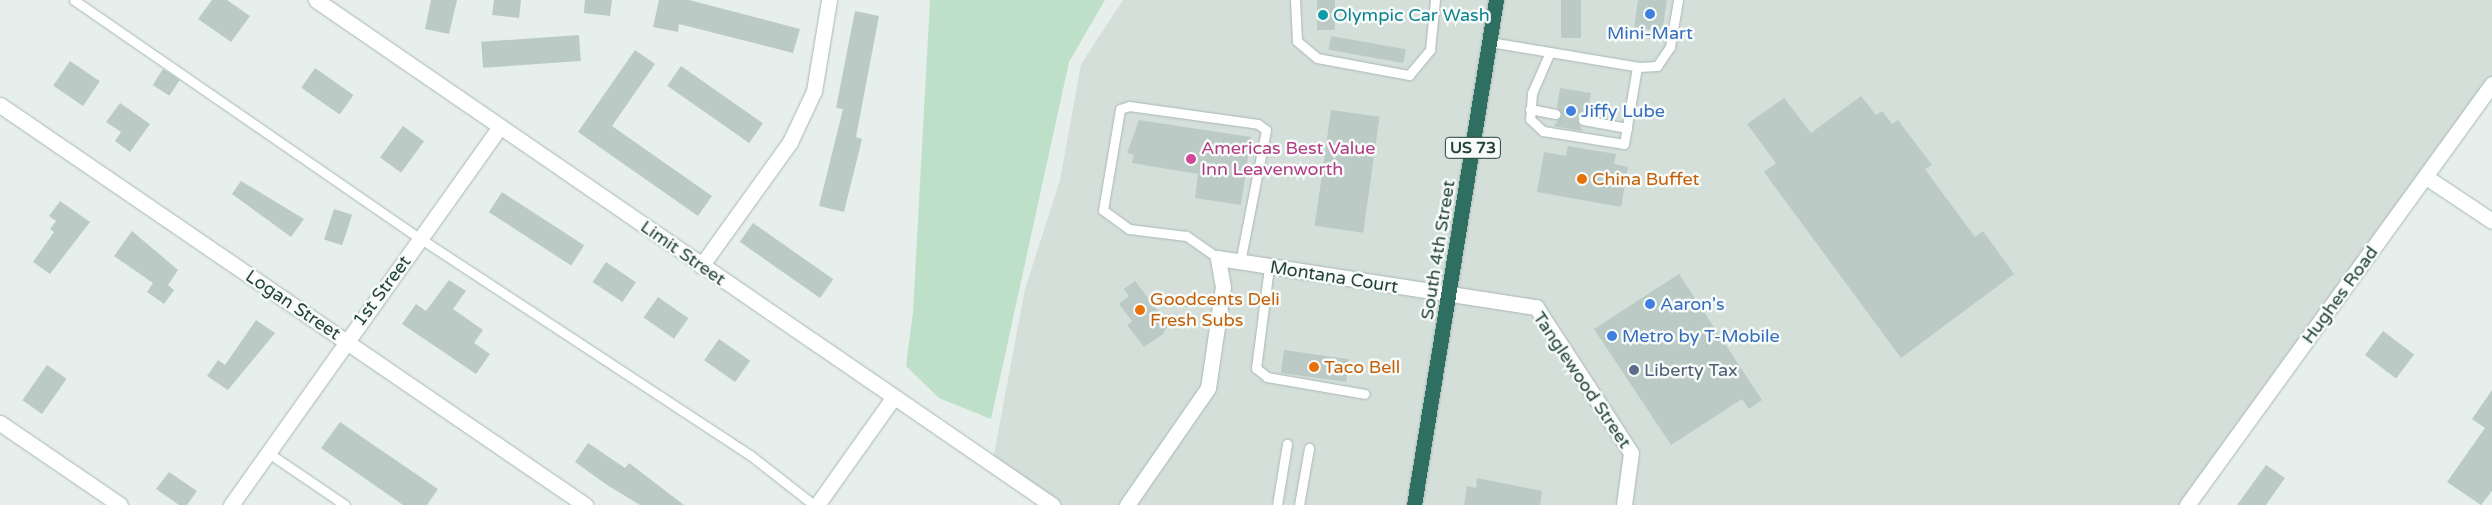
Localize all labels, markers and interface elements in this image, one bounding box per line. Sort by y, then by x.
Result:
place label: Olympic Car Wash [1333,4,1490,26]
marker: Mini-Mart [1644,8,1656,20]
marker: Olympic Car Wash [1317,9,1329,21]
place label: Mini-Mart [1607,22,1693,44]
place label: Jiffy Lube [1581,100,1665,122]
marker: Jiffy Lube [1565,105,1577,117]
road number: US 73 [1444,134,1502,162]
place label: Americas Best Value Inn Leavenworth [1201,138,1375,180]
marker: Americas Best Value Inn Leavenworth [1185,153,1197,165]
place label: China Buffet [1592,168,1699,190]
marker: China Buffet [1576,173,1588,185]
street label: South 4th Street [1416,179,1460,321]
street label: Limit Street [636,216,730,290]
street label: Hughes Road [2297,242,2383,348]
street label: 1st Street [348,251,416,331]
street label: Montana Court [1268,256,1400,298]
street label: Logan Street [241,265,345,345]
place label: Goodcents Deli Fresh Subs [1150,289,1280,332]
place label: Aaron's [1660,293,1725,315]
marker: Aaron's [1644,298,1656,310]
marker: Goodcents Deli Fresh Subs [1134,304,1146,316]
street label: Tanglewood Street [1528,308,1636,452]
place label: Metro by T-Mobile [1622,325,1780,347]
marker: Metro by T-Mobile [1606,330,1618,342]
place label: Taco Bell [1324,356,1400,378]
place label: Liberty Tax [1644,359,1738,381]
marker: Taco Bell [1308,361,1320,373]
marker: Liberty Tax [1628,364,1640,376]

